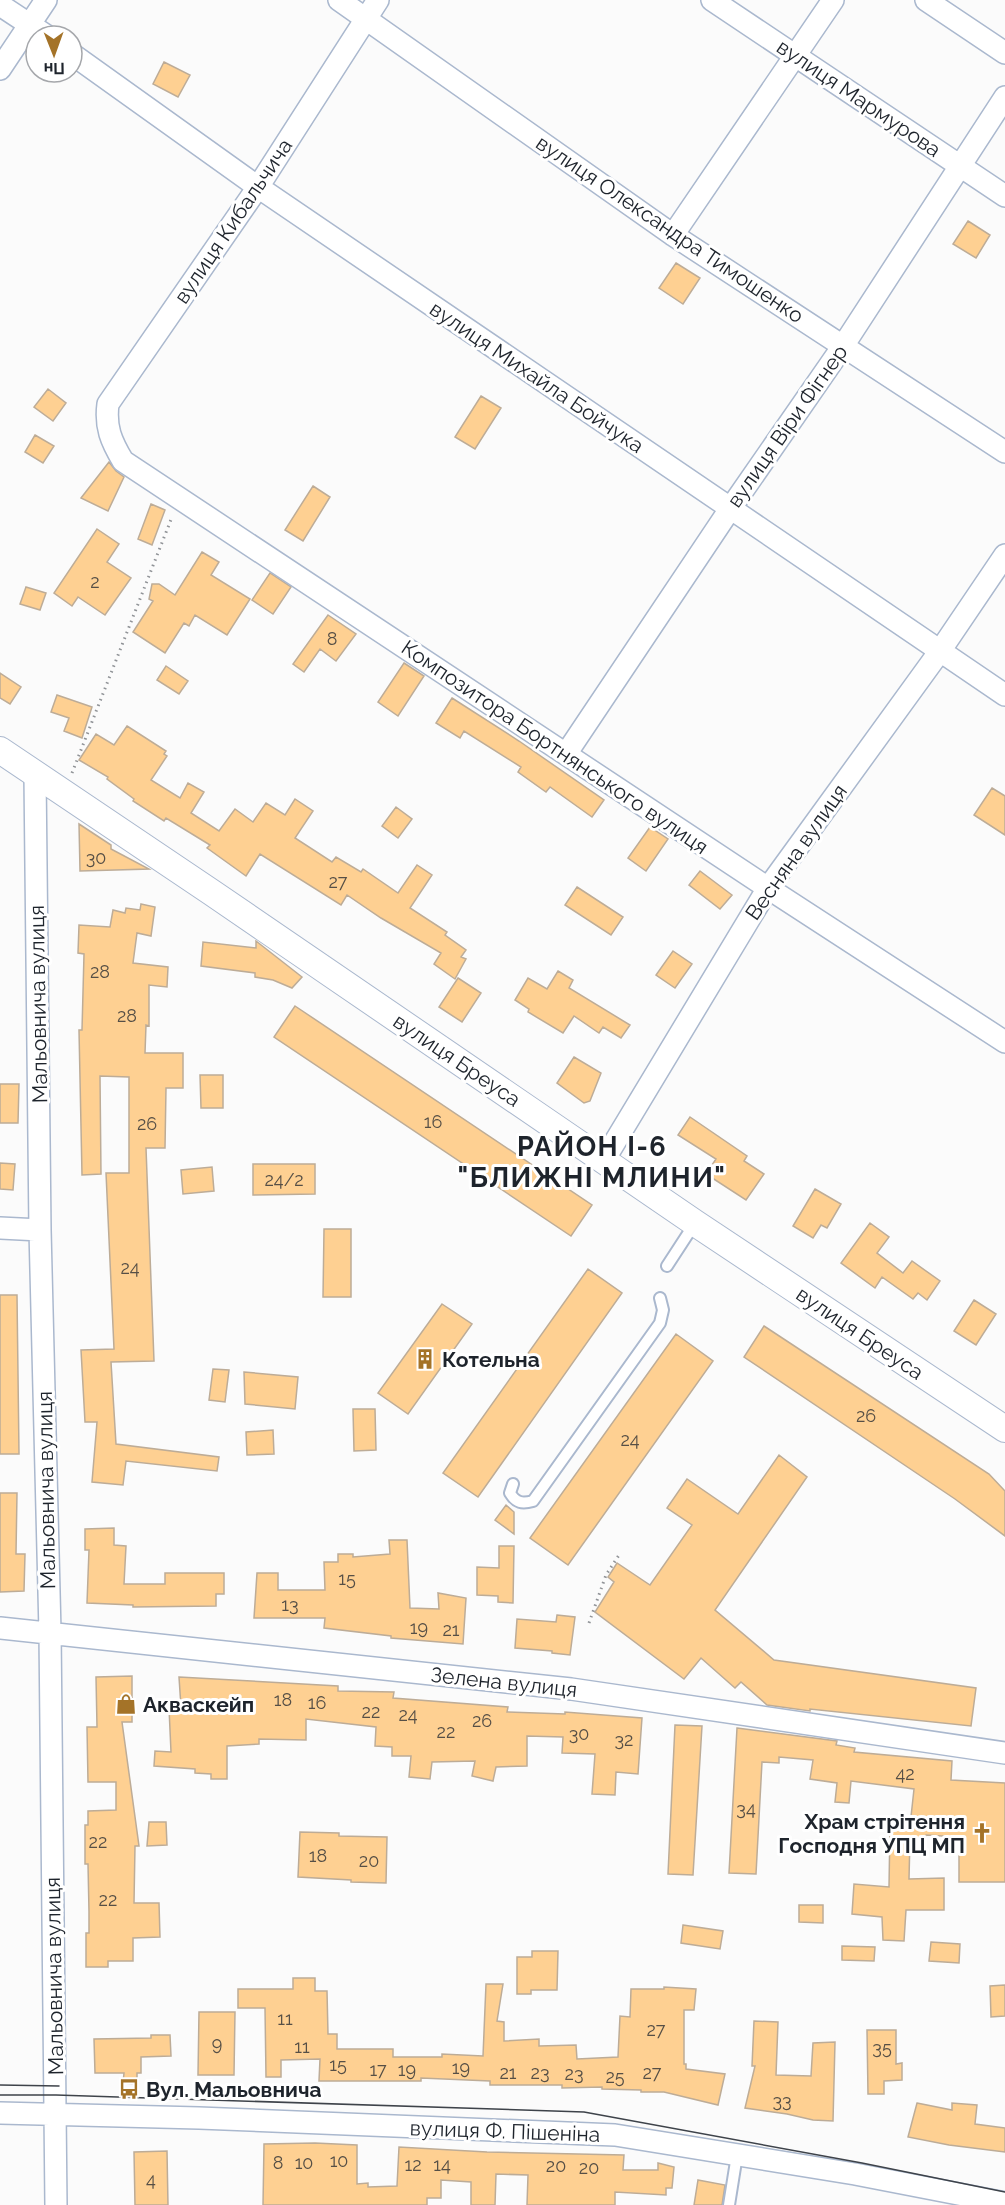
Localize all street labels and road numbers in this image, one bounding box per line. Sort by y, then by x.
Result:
street label: вулиця Мармурова [772,34,946,162]
street label: вулиця Олександра Тимошенко [532,130,808,328]
street label: вулиця Кибальчича [169,134,297,308]
street label: вулиця Михайла Бойчука [425,296,649,458]
street label: вулиця Віри Фігнер [722,340,852,512]
street label: Композитора Бортнянського вулиця [397,635,713,859]
street label: Весняна вулиця [740,779,852,925]
street label: Мальовнича вулиця [24,905,52,1103]
street label: вулиця Бреуса [389,1008,525,1112]
street label: вулиця Бреуса [792,1281,928,1385]
street label: Мальовнича вулиця [32,1391,60,1589]
street label: Зелена вулиця [430,1662,578,1702]
street label: Мальовнича вулиця [40,1877,68,2075]
street label: вулиця Ф. Пішеніна [409,2115,601,2147]

